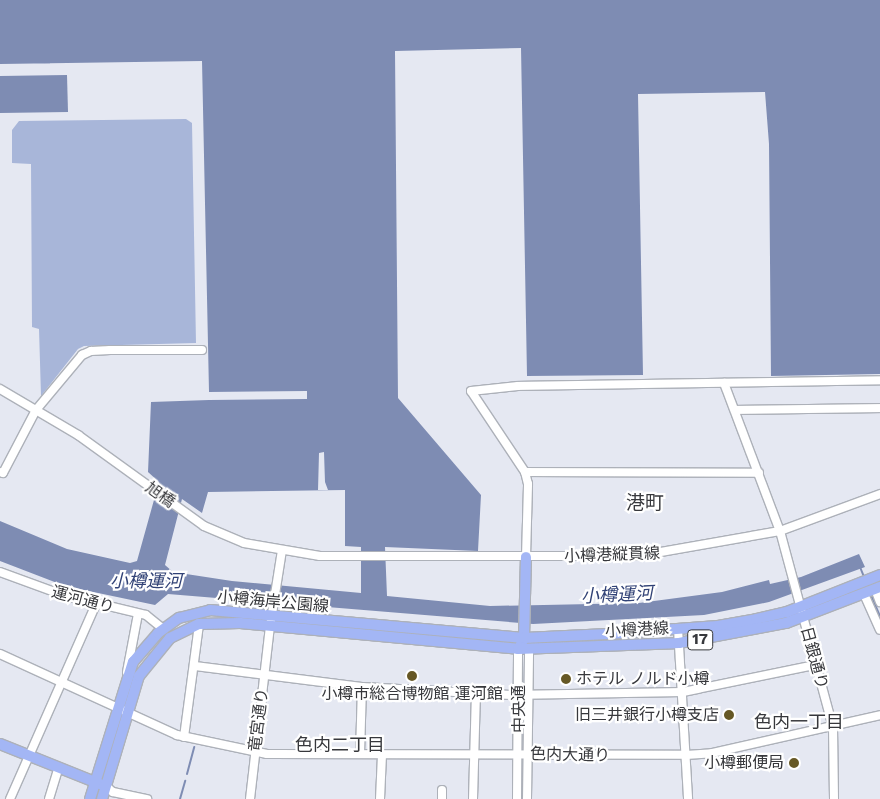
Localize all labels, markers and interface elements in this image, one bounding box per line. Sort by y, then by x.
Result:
street label: 旭橋 [141,478,179,512]
district label: 港町 [626,492,664,514]
street label: 小樽港縦貫線 [564,544,660,566]
water label: 小樽運河 [110,570,182,592]
street label: 運河通り [50,582,116,618]
water label: 小樽運河 [580,582,654,608]
street label: 小樽海岸公園線 [216,588,330,616]
street label: 小樽港線 [605,619,669,641]
street label: 日銀通り [796,625,832,691]
road number: 17 [686,628,714,652]
place label: ホテル ノルド小樽 [576,669,709,689]
marker: 小樽市総合博物館 運河館 [406,670,418,682]
marker: ホテル ノルド小樽 [560,673,572,685]
place label: 小樽市総合博物館 運河館 [321,684,503,704]
street label: 中央通 [509,685,529,733]
street label: 竜宮通り [246,687,272,753]
place label: 旧三井銀行小樽支店 [575,705,719,725]
marker: 旧三井銀行小樽支店 [723,709,735,721]
district label: 色内一丁目 [754,711,844,733]
district label: 色内二丁目 [295,734,385,756]
street label: 色内大通り [530,745,610,765]
place label: 小樽郵便局 [704,753,784,773]
marker: 小樽郵便局 [788,757,800,769]

